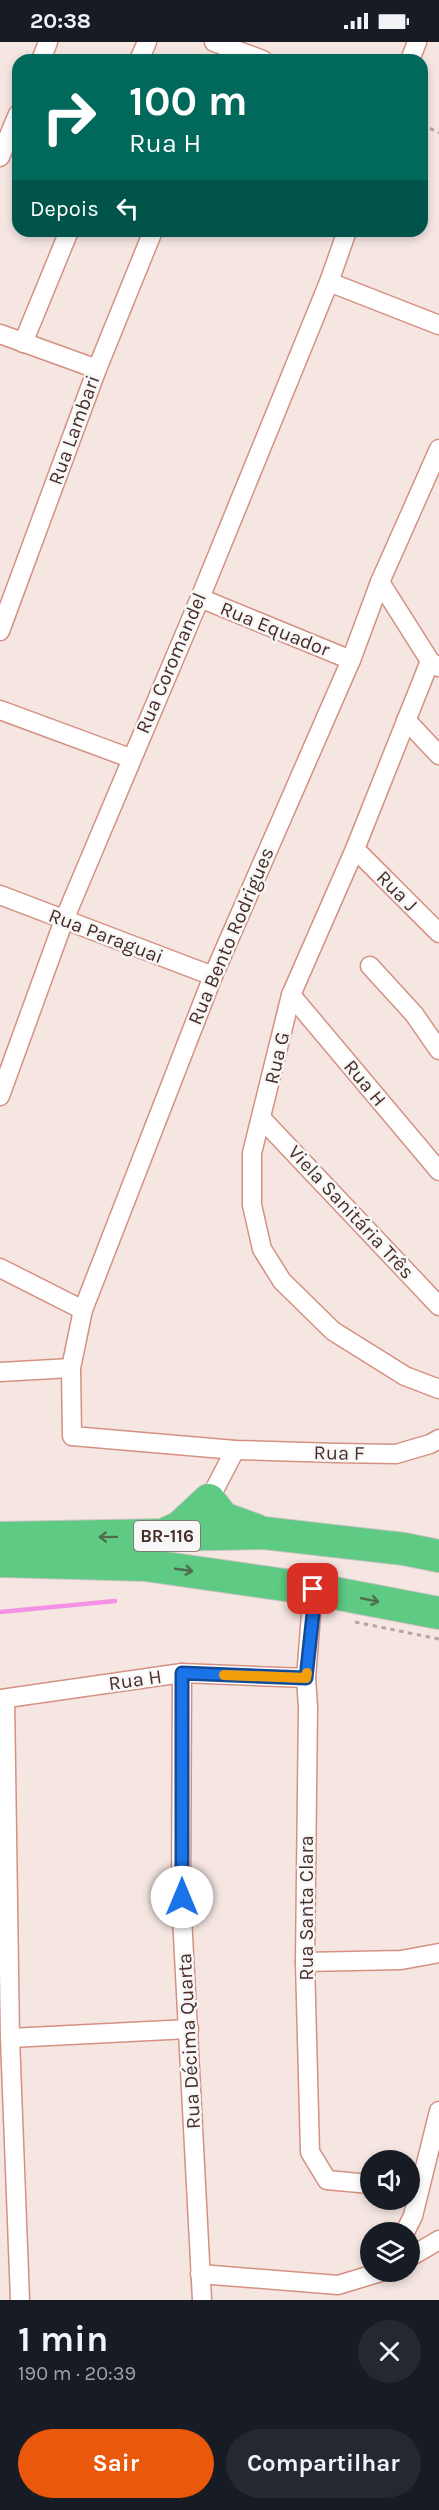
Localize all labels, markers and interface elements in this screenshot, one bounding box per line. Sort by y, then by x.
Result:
text: 20:38 [30,8,91,34]
text: 100 m [129,76,248,126]
icon: right [30,78,108,156]
text: Rua H [129,127,201,159]
icon: left [111,192,144,225]
text: Depois [30,196,99,222]
street label: Rua Lambari [43,372,105,488]
street label: Rua Coromandel [131,589,211,737]
street label: Rua Equador [217,597,334,662]
street label: Rua Bento Rodrigues [183,844,279,1028]
street label: Rua J [372,866,422,916]
street label: Rua Paraguai [45,904,167,968]
street label: Rua G [260,1030,294,1086]
street label: Rua H [339,1055,391,1111]
street label: Viela Sanitária Três [283,1141,419,1283]
street label: Rua F [313,1441,365,1465]
road number: BR-116 [134,1521,200,1551]
one-way arrow [99,1531,119,1543]
pin [287,1563,338,1614]
one-way arrow [174,1565,193,1576]
icon: arrive [296,1572,329,1605]
one-way arrow [360,1595,380,1606]
street label: Rua H [107,1665,163,1695]
street label: Rua Santa Clara [295,1835,318,1981]
position arrow [150,1865,214,1929]
street label: Rua Décima Quarta [173,1952,205,2130]
map controls [360,2150,420,2282]
button: sound [360,2150,420,2210]
button: layers [360,2222,420,2282]
text: 1 min [18,2318,108,2360]
button: close [358,2320,421,2383]
text: 190 m · 20:39 [18,2362,136,2385]
button: Sair [18,2429,214,2498]
button: Compartilhar [226,2429,421,2498]

